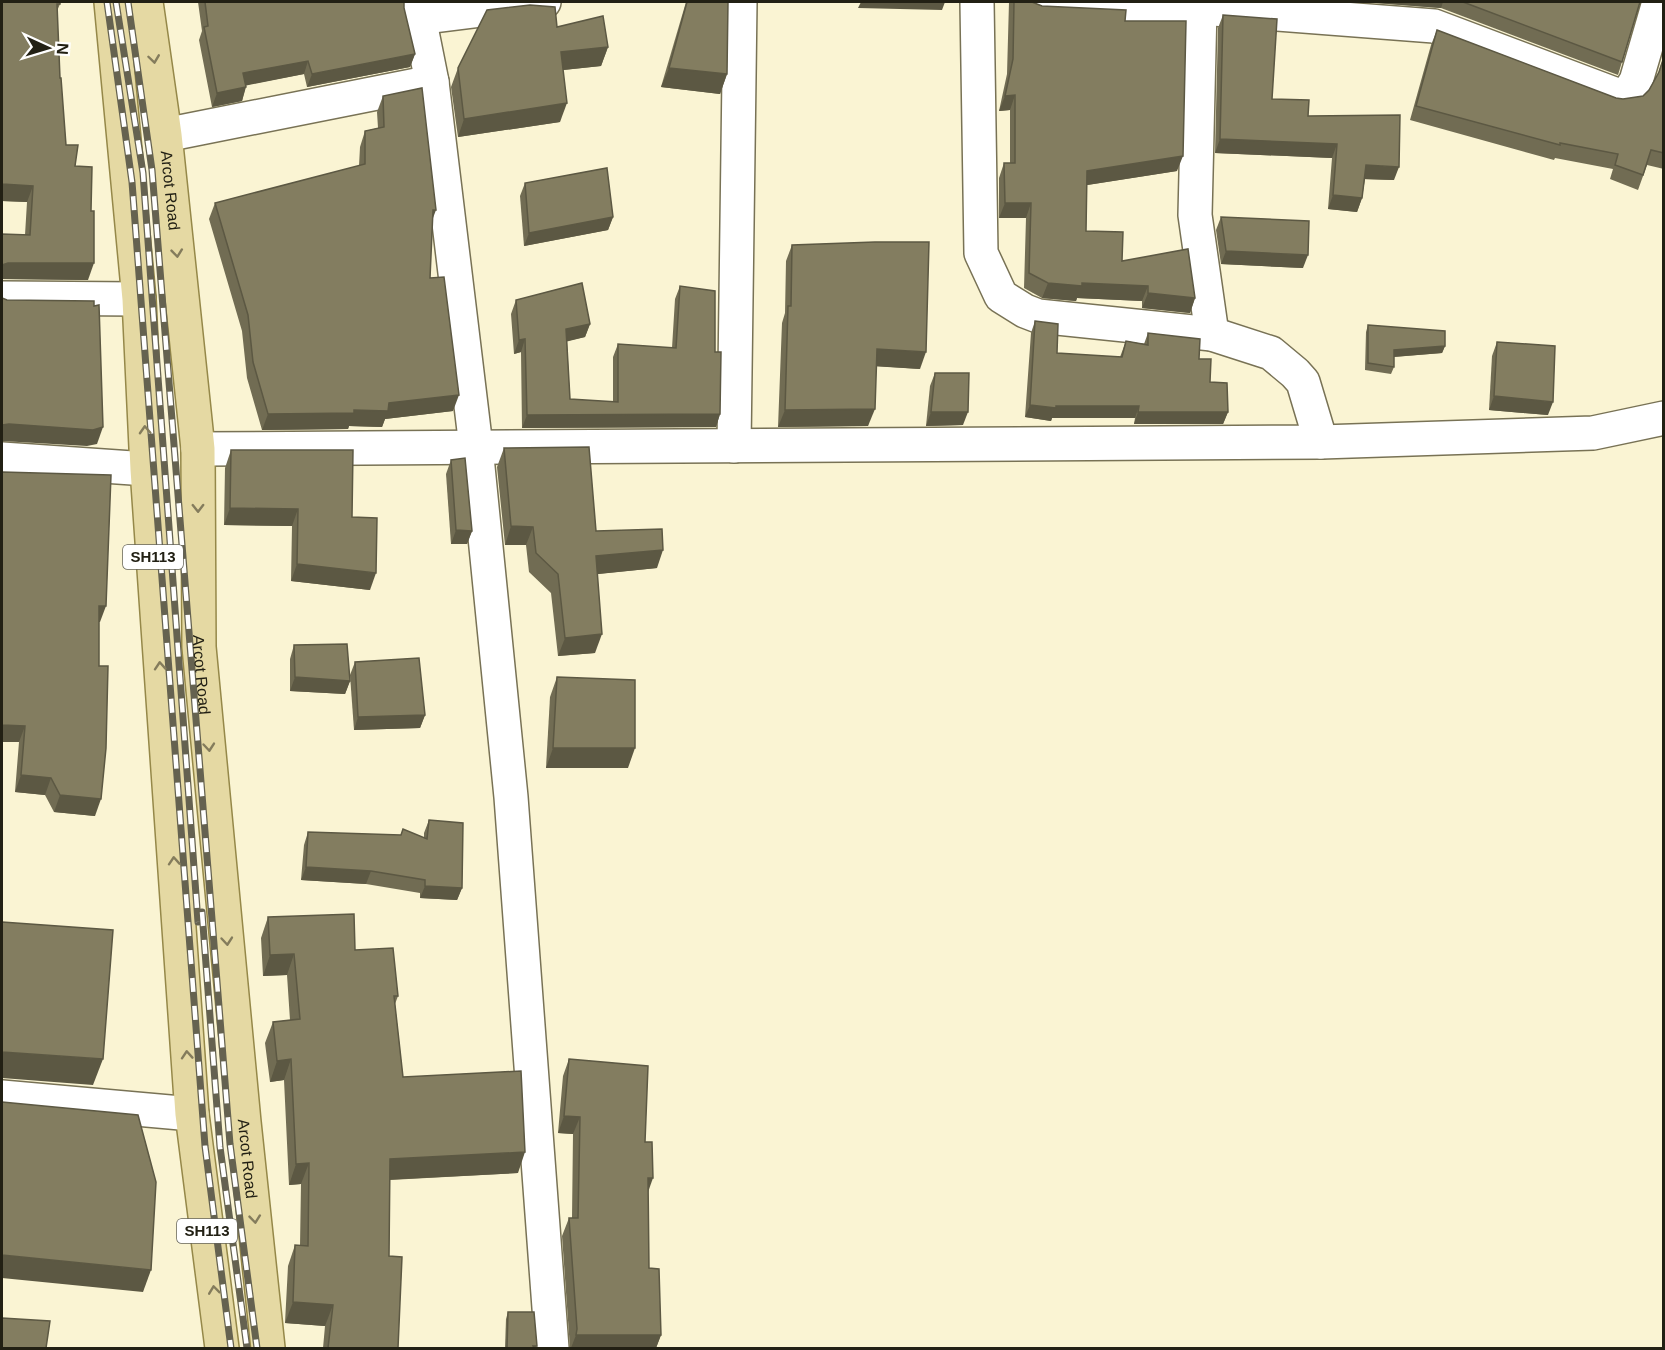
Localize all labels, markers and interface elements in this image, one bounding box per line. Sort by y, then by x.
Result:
north arrow [18,18,78,78]
text: N [54,43,71,55]
one-way arrow [148,55,160,64]
street label: Arcot Road [158,150,183,231]
one-way arrow [170,249,183,258]
one-way arrow [138,425,151,434]
one-way arrow [192,503,204,512]
road number: SH113 [123,545,183,569]
street label: Arcot Road [190,635,213,716]
one-way arrow [154,662,167,671]
one-way arrow [202,742,215,751]
one-way arrow [168,856,181,865]
one-way arrow [220,936,233,945]
one-way arrow [181,1051,194,1060]
street label: Arcot Road [235,1118,260,1199]
one-way arrow [248,1214,260,1223]
road number: SH113 [177,1219,237,1243]
one-way arrow [209,1286,221,1295]

